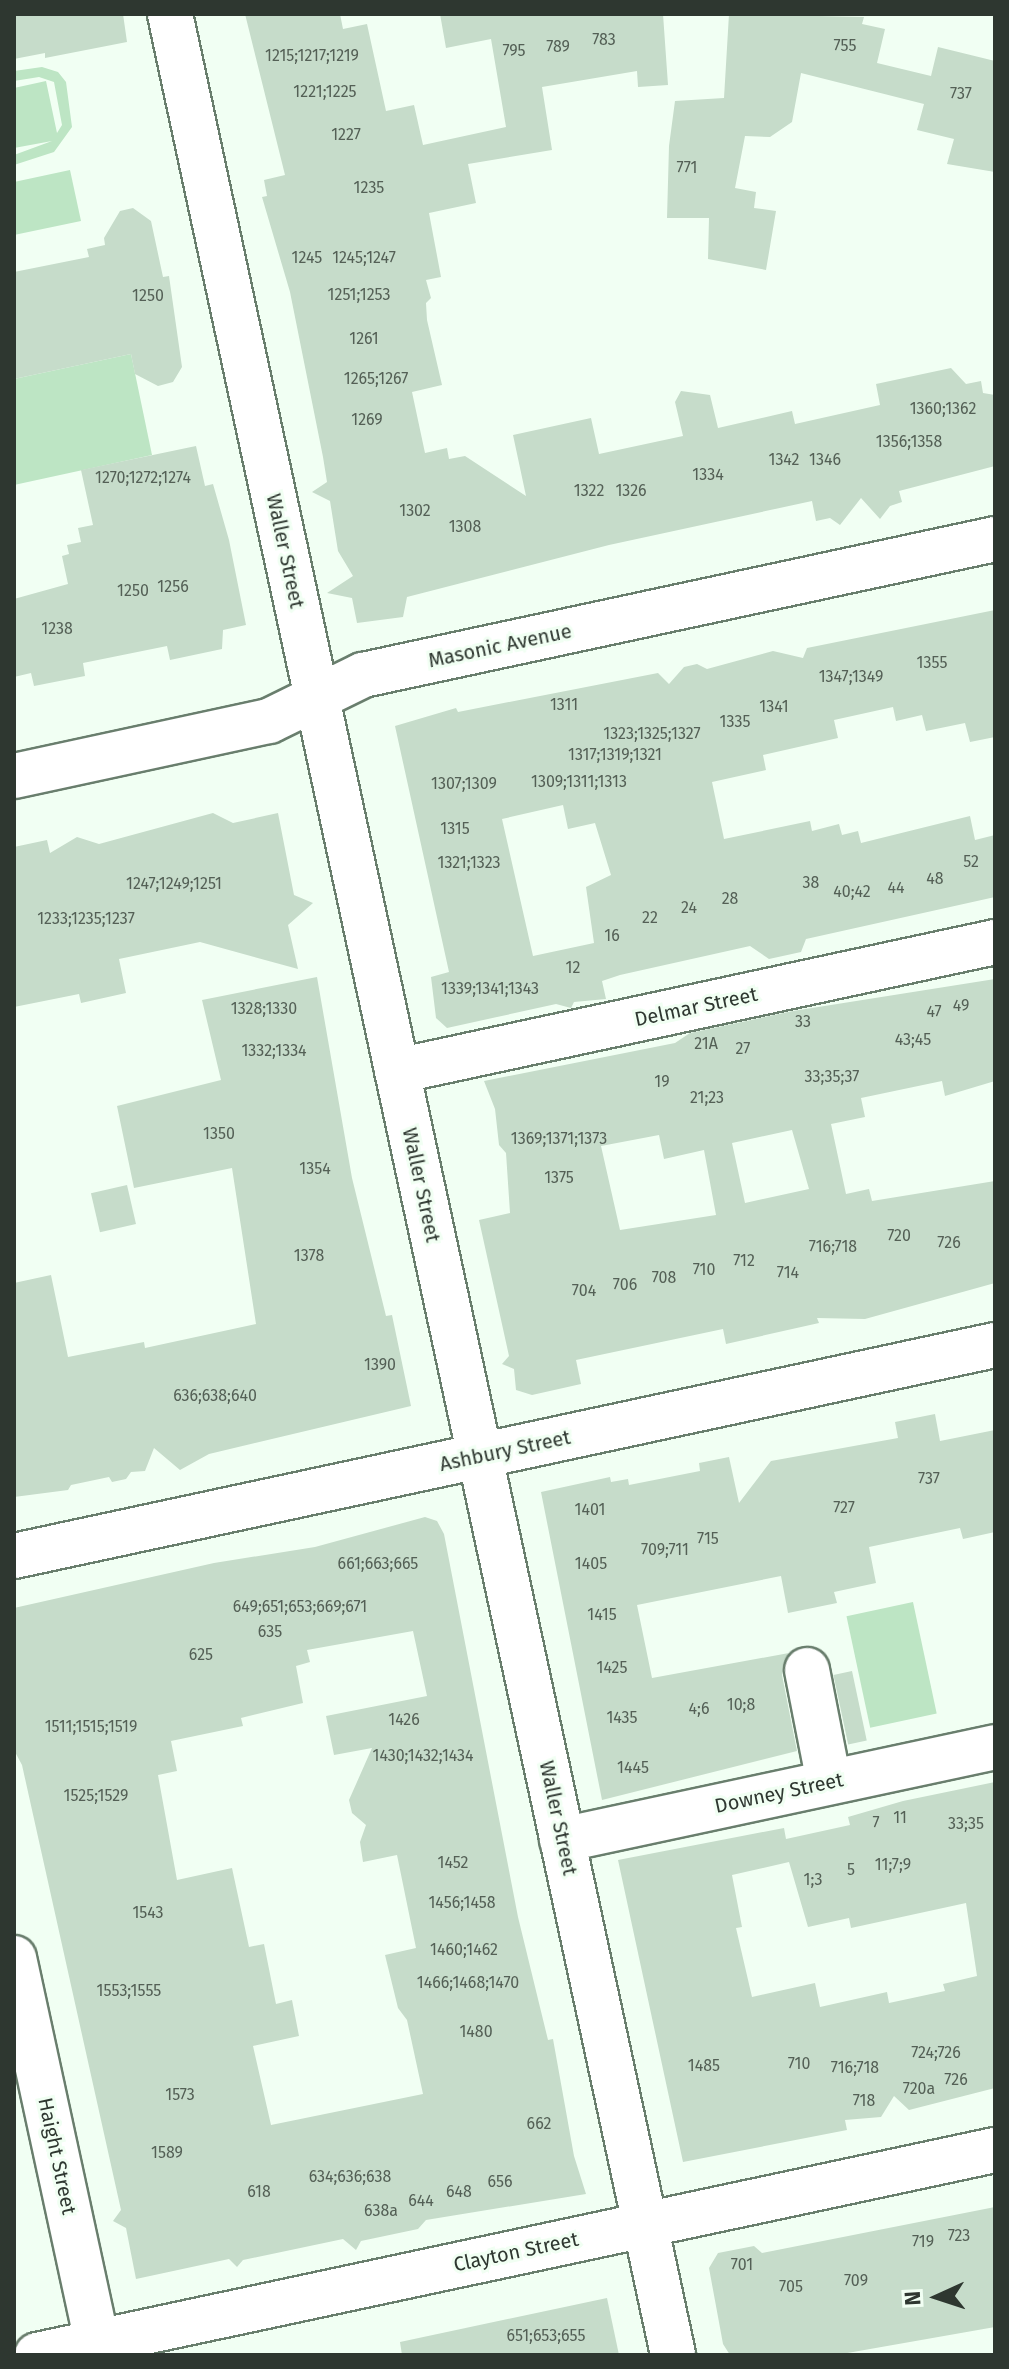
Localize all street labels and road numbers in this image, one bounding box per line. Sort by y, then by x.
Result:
street label: Waller Street [261,492,309,610]
street label: Masonic Avenue [426,619,574,673]
street label: Delmar Street [632,982,760,1032]
street label: Waller Street [397,1126,445,1244]
street label: Ashbury Street [437,1425,573,1477]
street label: Waller Street [534,1759,582,1877]
street label: Downey Street [713,1768,845,1818]
street label: Haight Street [33,2095,81,2217]
street label: Clayton Street [451,2227,581,2277]

